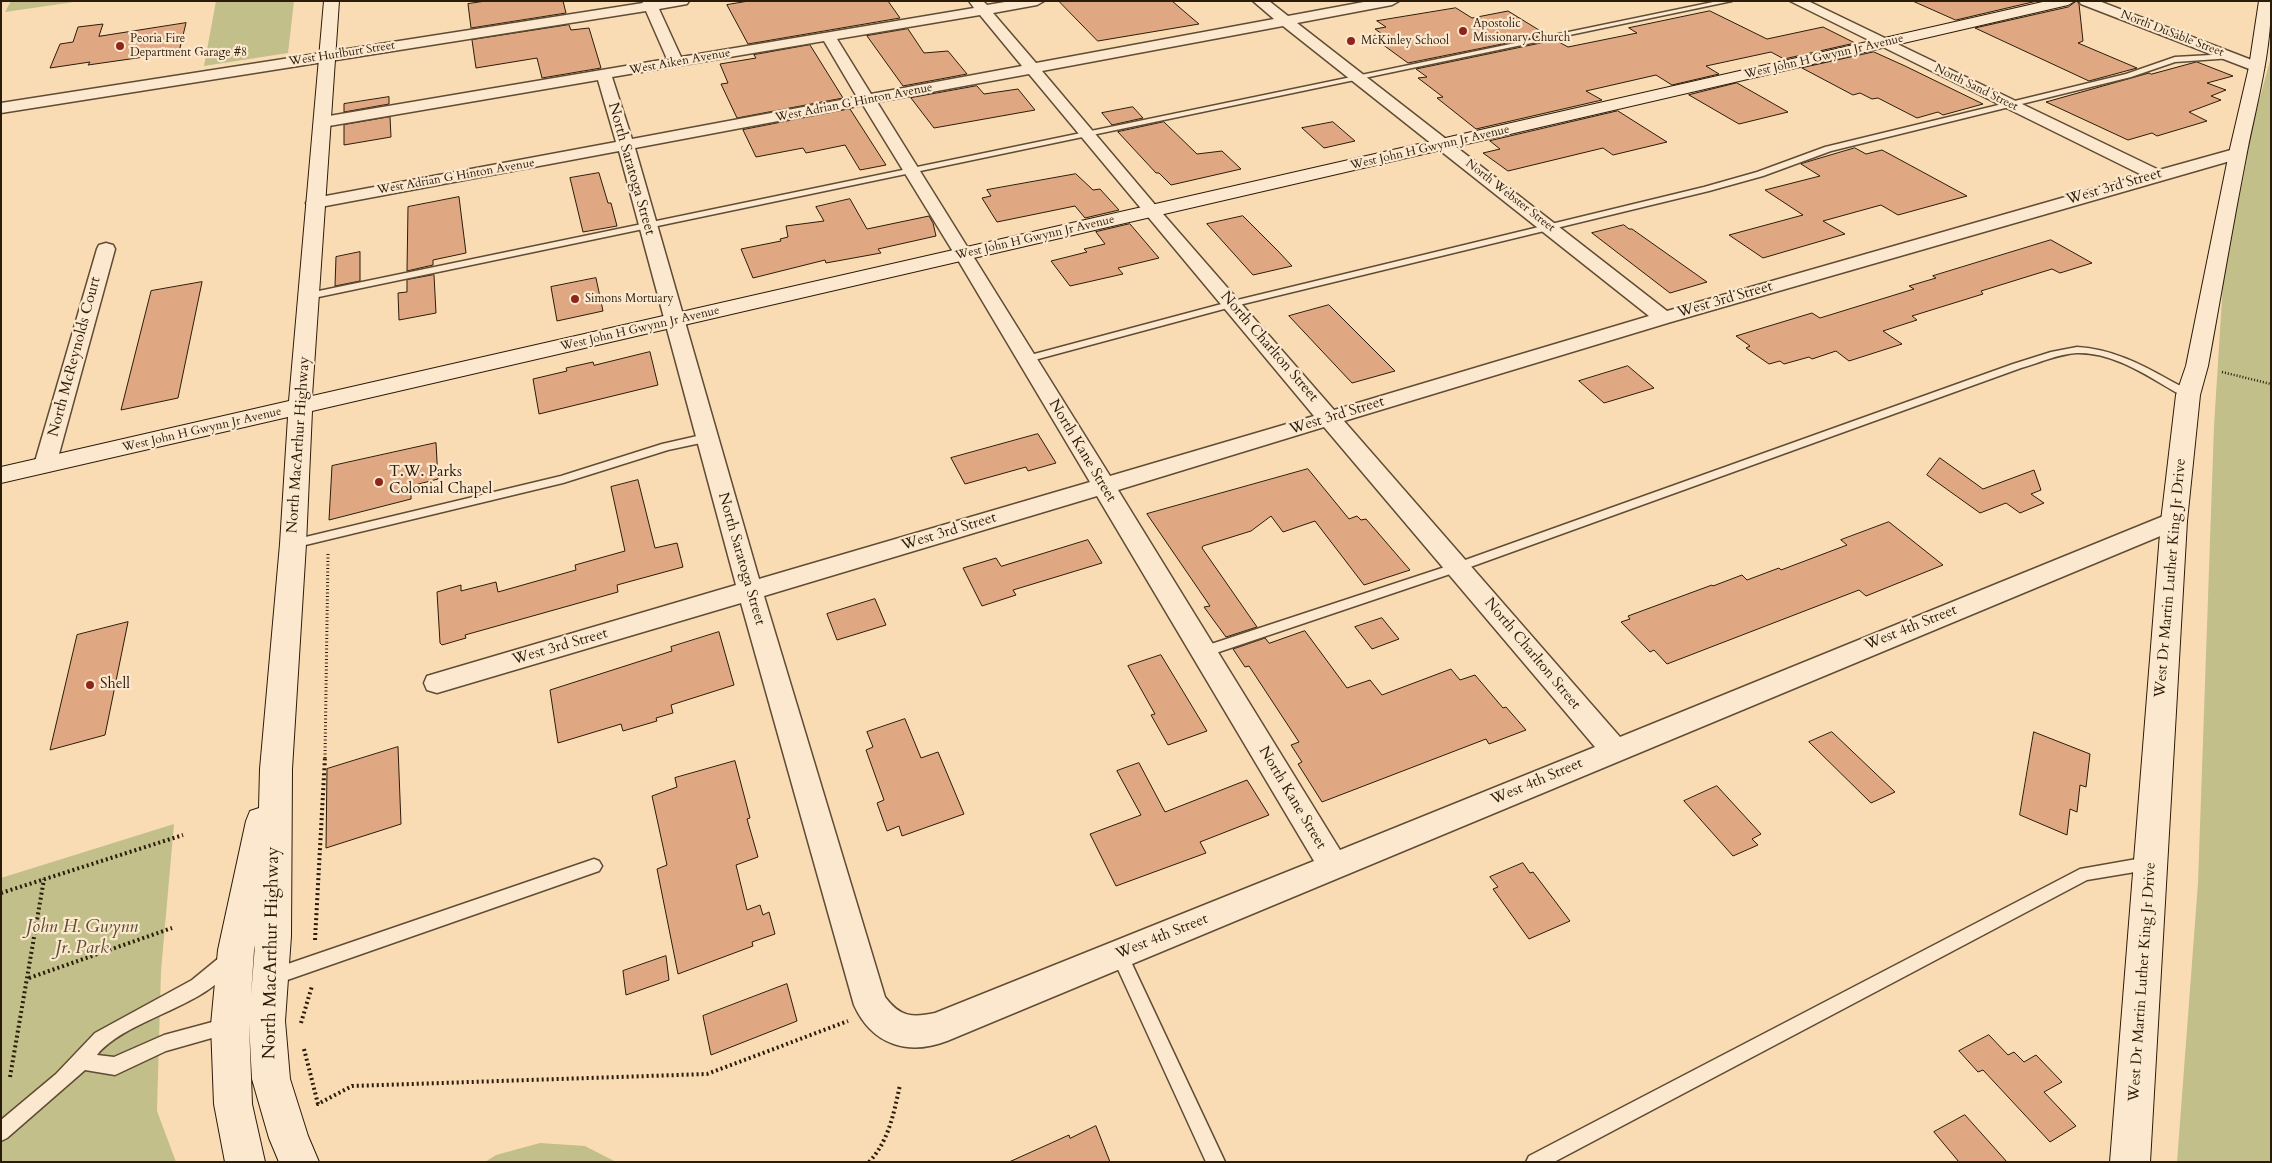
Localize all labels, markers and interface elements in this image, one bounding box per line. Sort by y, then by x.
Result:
street label: North DuSable Street [2118,8,2226,60]
place label: Apostolic Missionary Church [1473,17,1570,45]
marker: Apostolic Missionary Church [1457,25,1469,37]
place label: Peoria Fire Department Garage #8 [130,32,247,60]
street label: West John H Gwynn Jr Avenue [1743,32,1905,82]
place label: McKinley School [1361,34,1449,48]
marker: McKinley School [1345,35,1357,47]
street label: West Hurlburt Street [288,39,396,69]
marker: Peoria Fire Department Garage #8 [114,40,126,52]
street label: West Aiken Avenue [628,46,732,78]
street label: North Sand Street [1932,62,2020,114]
street label: West Adrian G Hinton Avenue [774,81,934,125]
street label: North Saratoga Street [603,101,659,237]
street label: West John H Gwynn Jr Avenue [1349,123,1511,173]
street label: West Adrian G Hinton Avenue [376,156,536,198]
street label: North Webster Street [1462,157,1558,235]
street label: West 3rd Street [2064,165,2164,209]
street label: West John H Gwynn Jr Avenue [954,213,1116,263]
street label: North McReynolds Court [45,275,105,439]
street label: West 3rd Street [1675,278,1775,322]
street label: North Charlton Street [1216,288,1322,406]
place label: Simons Mortuary [585,292,674,306]
marker: Simons Mortuary [569,293,581,305]
street label: West John H Gwynn Jr Avenue [559,304,721,354]
street label: North MacArthur Highway [284,356,314,534]
street label: West 3rd Street [1287,393,1387,439]
street label: North Kane Street [1044,396,1120,506]
street label: West John H Gwynn Jr Avenue [121,405,283,455]
street label: West Dr Martin Luther King Jr Drive [2152,458,2190,698]
place label: T.W. Parks Colonial Chapel [389,464,492,499]
marker: T.W. Parks Colonial Chapel [373,476,385,488]
street label: North Saratoga Street [713,491,769,627]
street label: West 3rd Street [899,509,999,555]
street label: North Charlton Street [1480,594,1584,714]
street label: West 4th Street [1862,601,1960,655]
street label: West 3rd Street [510,625,610,669]
place label: Shell [100,676,130,694]
marker: Shell [84,679,96,691]
street label: North Kane Street [1254,743,1330,853]
street label: West 4th Street [1488,755,1586,809]
street label: North MacArthur Highway [259,846,285,1060]
street label: West Dr Martin Luther King Jr Drive [2126,862,2160,1102]
street label: West 4th Street [1113,910,1211,964]
park label: John H. Gwynn Jr. Park [26,917,138,960]

